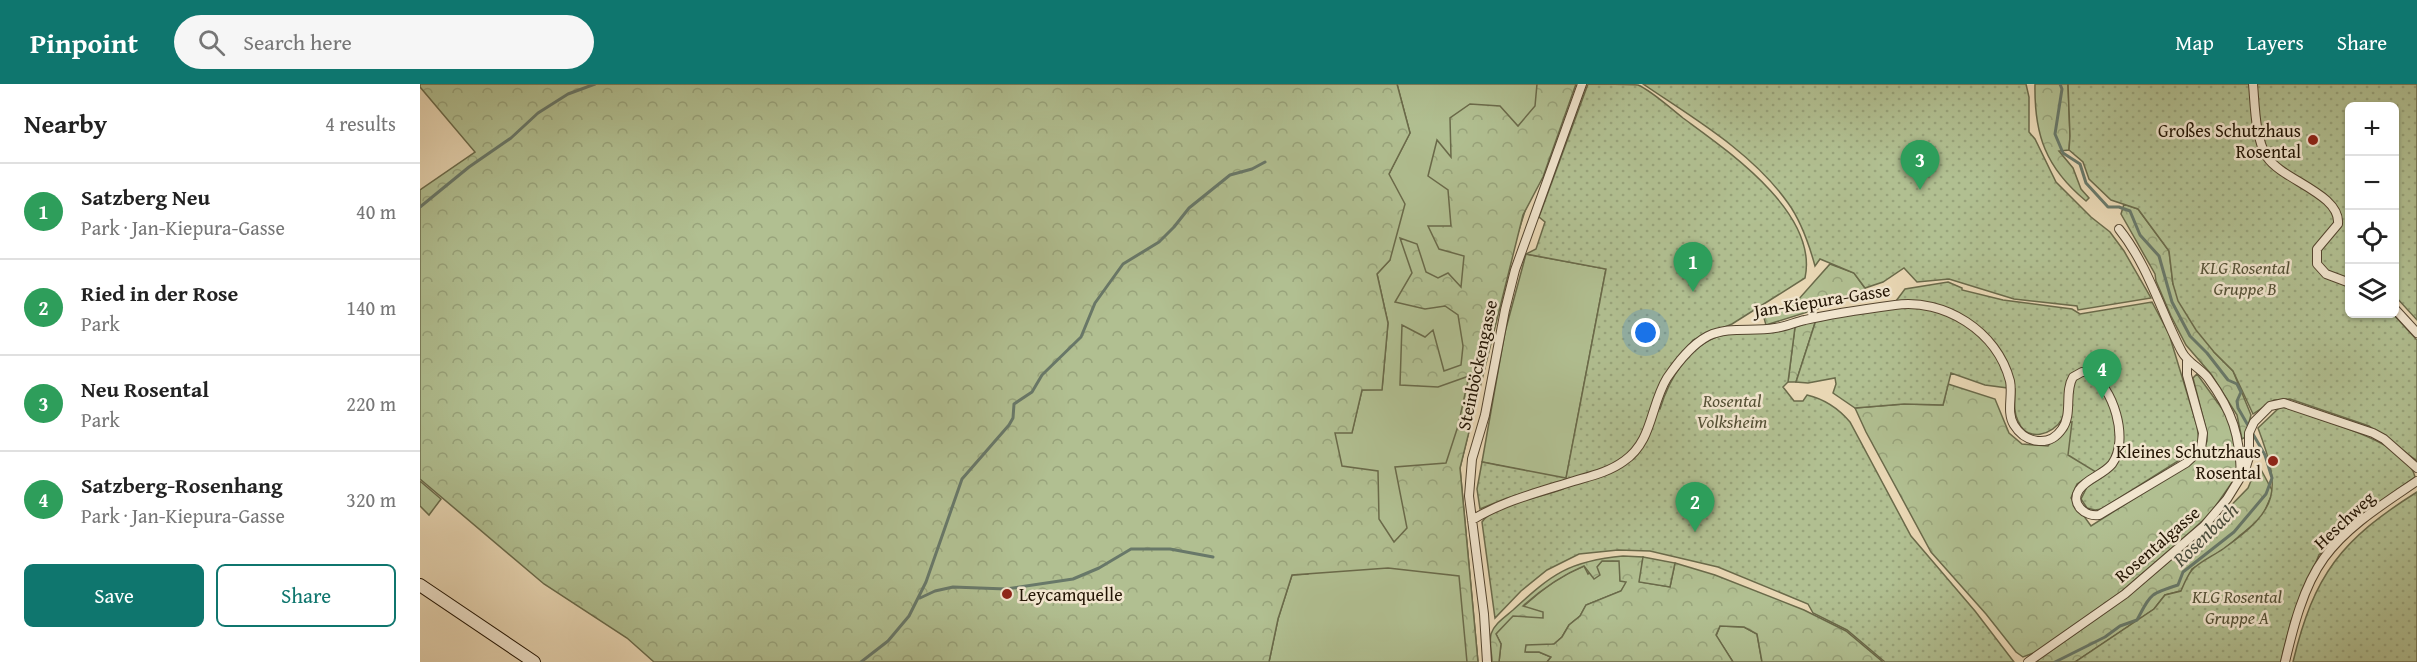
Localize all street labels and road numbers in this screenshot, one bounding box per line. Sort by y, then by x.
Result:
street label: Jan-Kiepura-Gasse [1750,276,1892,324]
street label: Steinböckengasse [1450,297,1504,433]
street label: Heschweg [2307,484,2381,556]
street label: Rosentalgasse [2108,499,2206,589]

